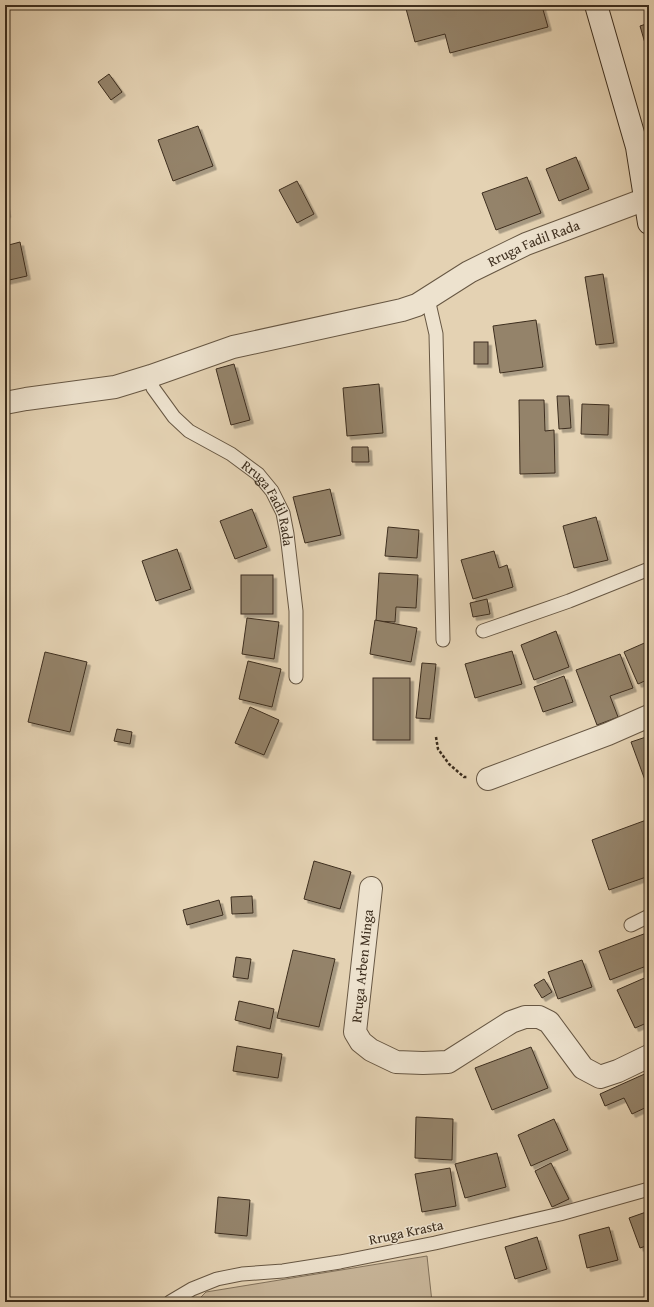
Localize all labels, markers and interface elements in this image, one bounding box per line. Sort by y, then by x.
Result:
street label: Rruga Fadil Rada [484,215,583,271]
street label: Rruga Fadil Rada [237,455,298,548]
street label: Rruga Arben Minga [346,908,378,1024]
street label: Rruga Krasta [367,1214,445,1250]

